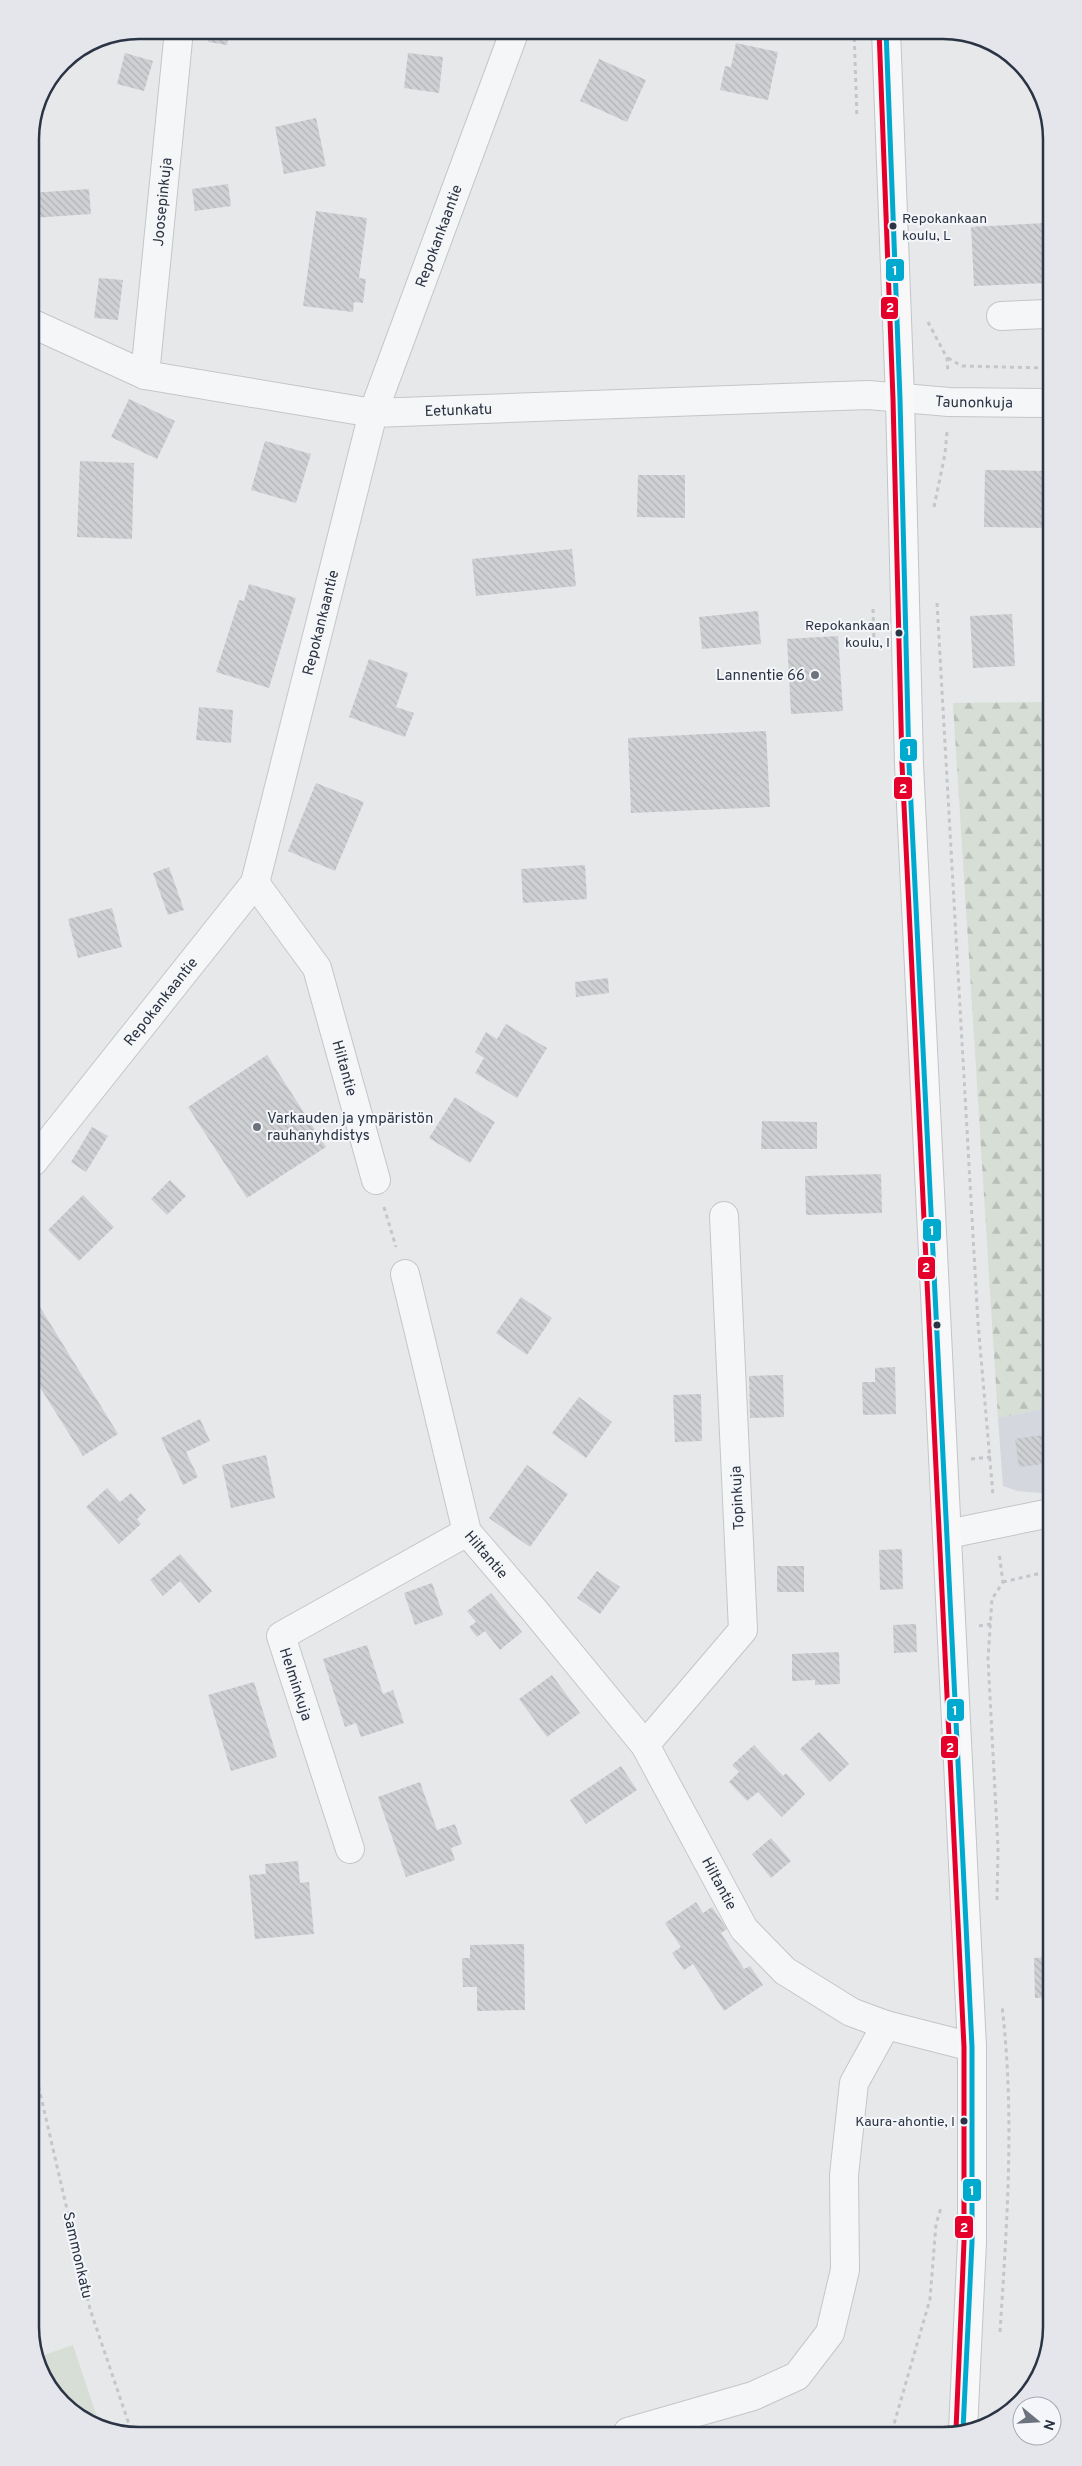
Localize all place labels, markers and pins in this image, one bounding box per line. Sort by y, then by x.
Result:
place label: Repokankaan koulu, L [902,211,987,245]
marker: Repokankaan koulu, L [888,221,898,231]
place label: Repokankaan koulu, I [805,618,890,652]
marker: Repokankaan koulu, I [894,628,904,638]
place label: Lannentie 66 [716,667,805,686]
marker: Lannentie 66 [809,669,821,681]
place label: Varkauden ja ympäristön rauhanyhdistys [267,1110,434,1146]
marker: Varkauden ja ympäristön rauhanyhdistys [251,1121,263,1133]
unlabelled marker [932,1320,942,1330]
place label: Kaura-ahontie, I [855,2114,955,2131]
marker: Kaura-ahontie, I [959,2116,969,2126]

